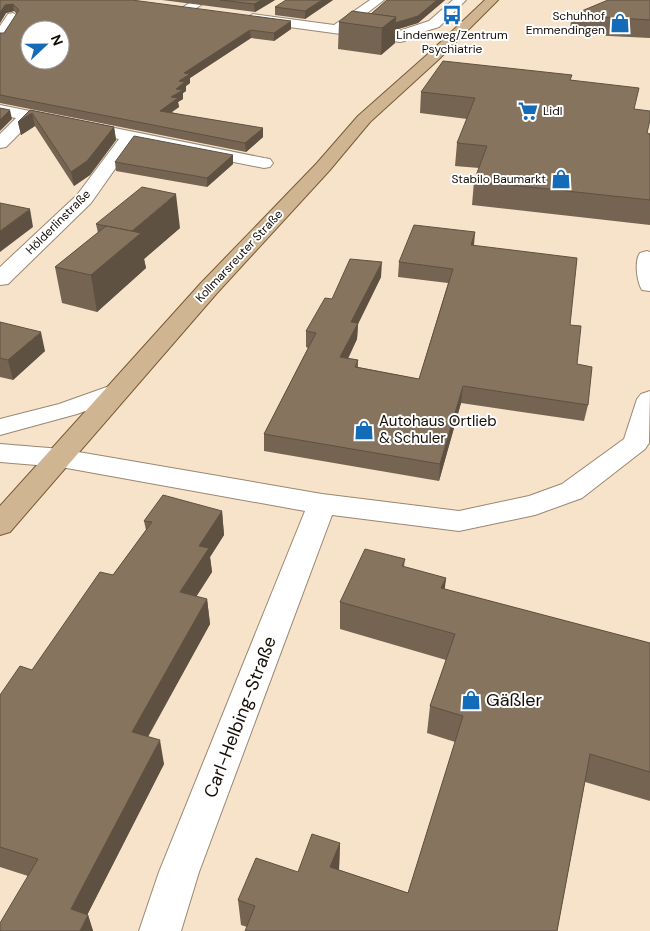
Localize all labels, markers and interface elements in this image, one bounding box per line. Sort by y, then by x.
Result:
bus stop icon: Lindenweg/Zentrum Psychiatrie [441,4,463,26]
place label: Schuhhof Emmendingen [526,8,605,38]
shop icon: Schuhhof Emmendingen [609,12,631,34]
north arrow [20,20,70,70]
place label: Lindenweg/Zentrum Psychiatrie [396,27,508,57]
text: N [47,32,67,48]
supermarket icon: Lidl [517,100,539,122]
place label: Lidl [543,103,562,119]
shop icon: Stabilo Baumarkt [550,168,572,190]
place label: Stabilo Baumarkt [451,171,546,187]
street label: Hölderlinstraße [22,186,94,258]
street label: Kollmarsreuter Straße [192,206,286,306]
place label: Autohaus Ortlieb & Schuler [379,411,497,448]
shop icon: Autohaus Ortlieb & Schuler [353,419,375,441]
street label: Carl-Helbing-Straße [198,633,282,801]
place label: Gäßler [486,688,543,712]
shop icon: Gäßler [460,689,482,711]

